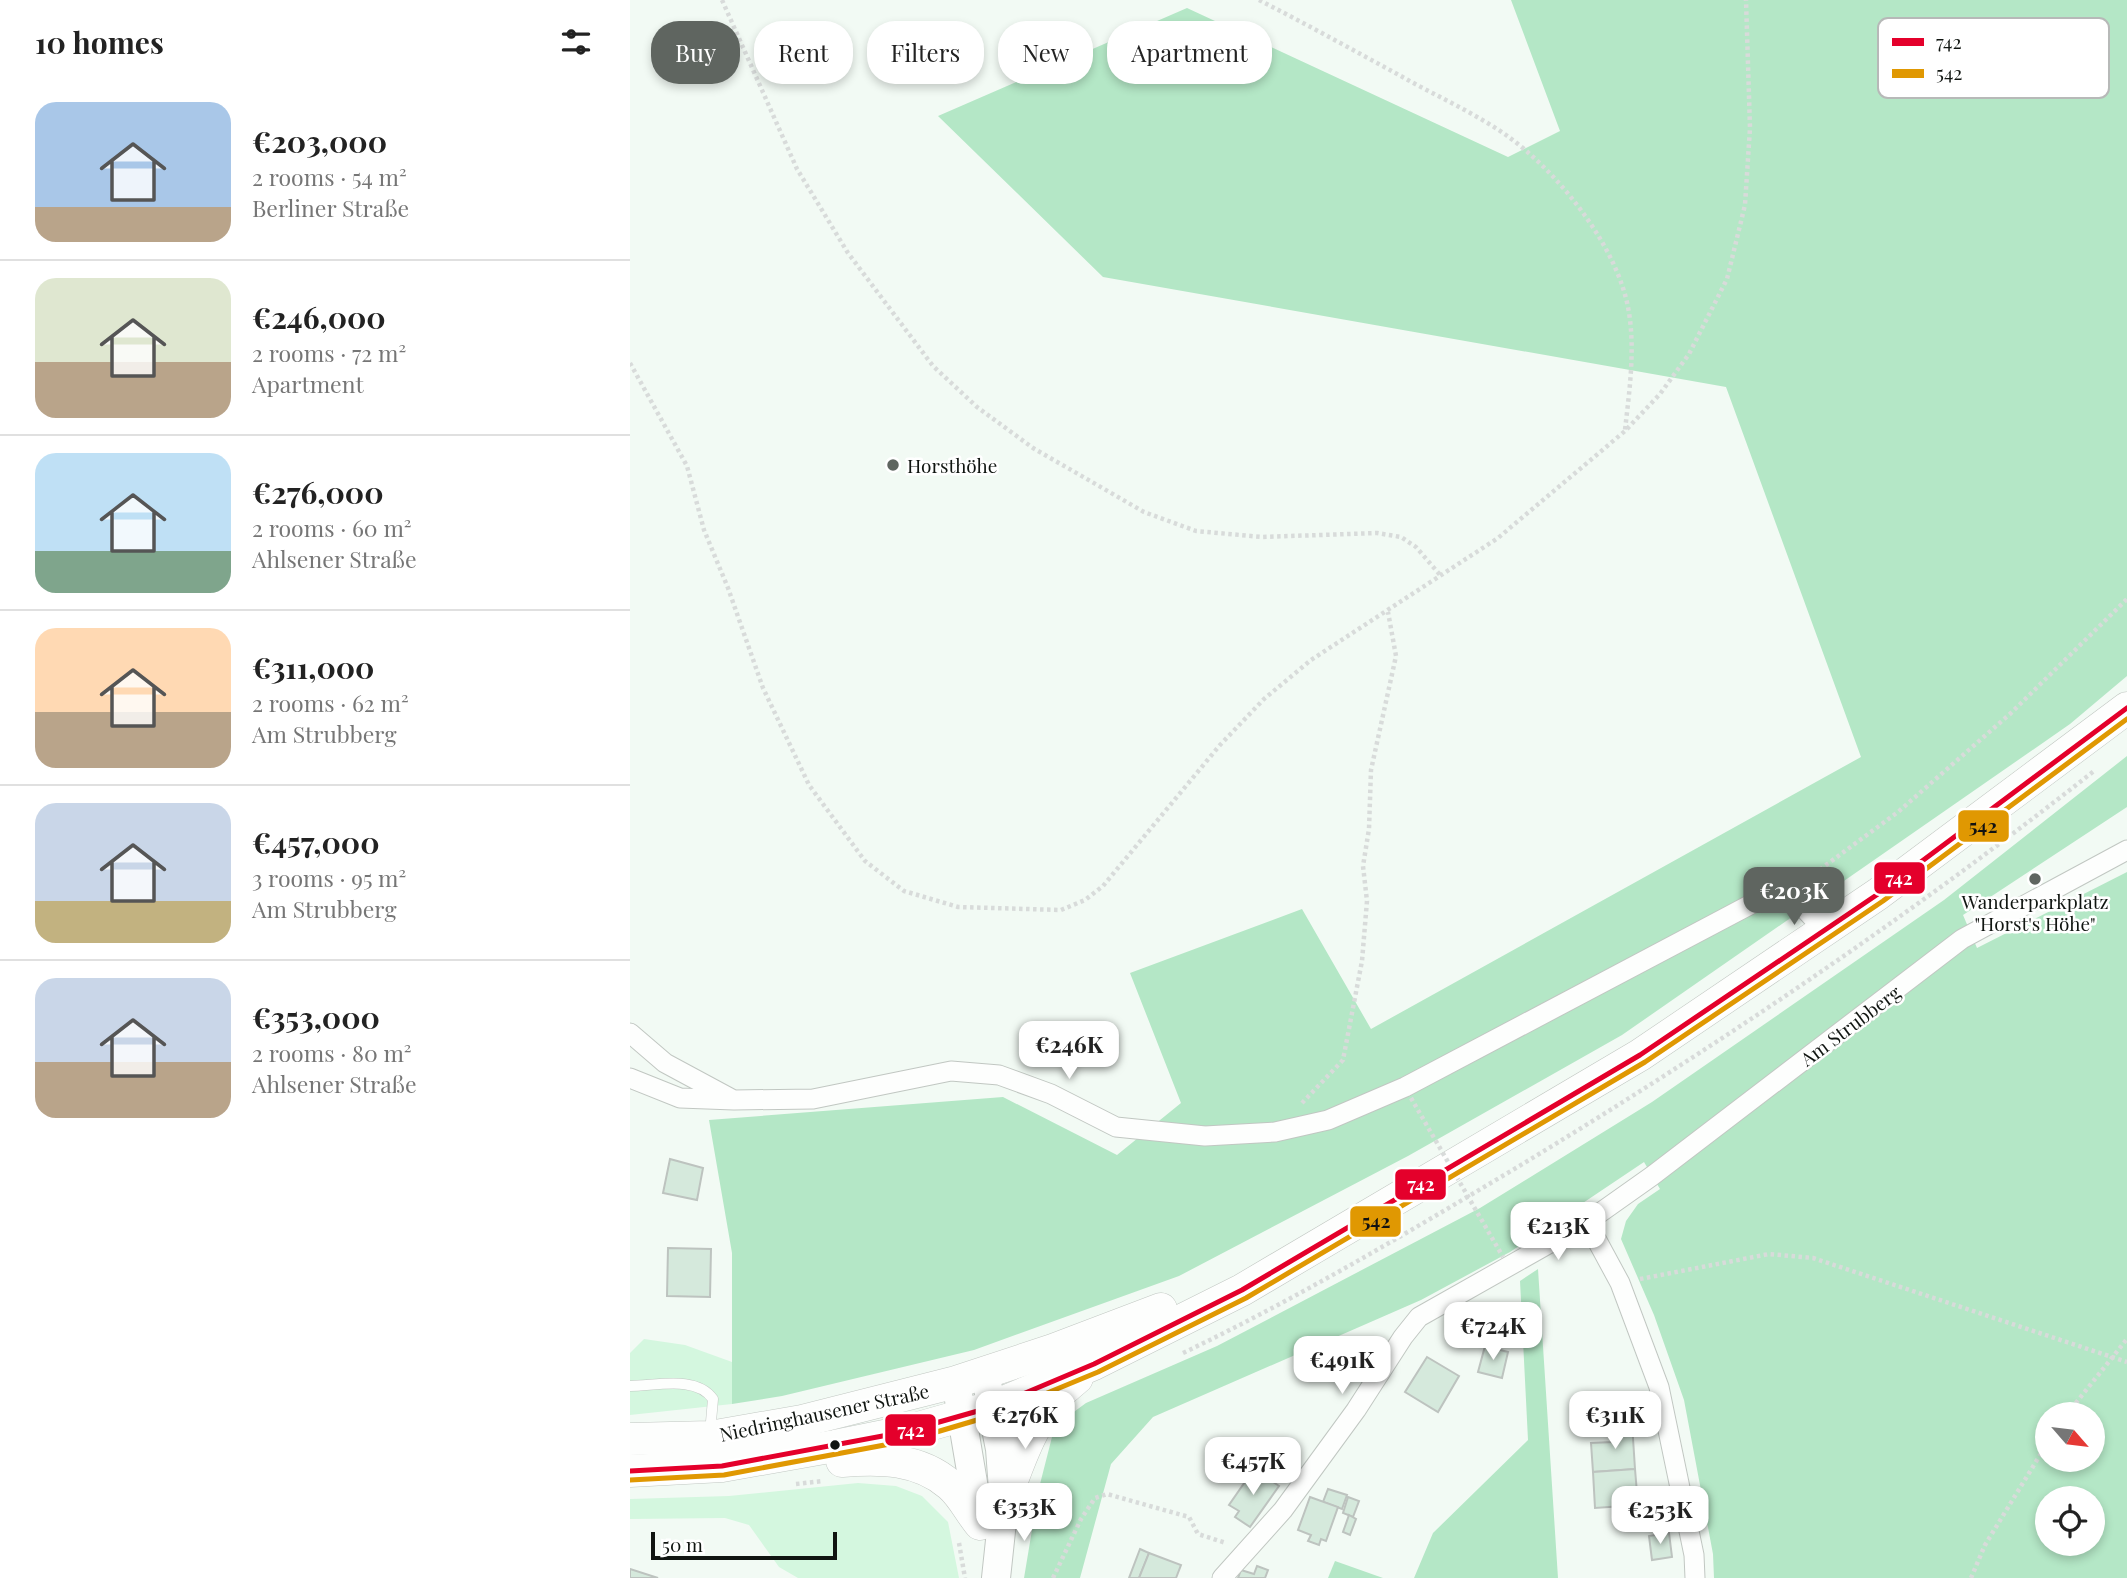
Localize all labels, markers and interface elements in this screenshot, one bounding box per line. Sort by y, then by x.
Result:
legend [1878,18,2109,98]
chip: Buy [651,21,740,84]
chip: Rent [754,21,853,84]
chip: Filters [867,21,984,84]
chip: New [998,21,1093,84]
chip: Apartment [1107,21,1272,84]
text: 10 homes [35,22,164,62]
icon: filters [557,23,595,61]
text: 742 [1936,28,1962,54]
text: 542 [1936,59,1962,85]
text: €203,000 [252,121,387,161]
icon: home [91,130,175,214]
text: 2 rooms · 54 m² [252,161,407,192]
text: Berliner Straße [252,192,409,223]
text: €246,000 [252,297,386,337]
icon: home [91,306,175,390]
text: 2 rooms · 72 m² [252,337,406,368]
text: Apartment [252,368,364,399]
place label: Horsthöhe [907,452,997,478]
marker: Horsthöhe [885,457,901,473]
text: €276,000 [252,472,384,512]
icon: home [91,481,175,565]
text: 2 rooms · 60 m² [252,512,412,543]
text: Ahlsener Straße [252,543,417,574]
text: €311,000 [252,647,374,687]
icon: home [91,656,175,740]
text: 2 rooms · 62 m² [252,687,409,718]
text: Am Strubberg [252,718,397,749]
line badge: 542 [1957,809,2010,843]
text: 542 [1969,812,1997,838]
text: €457,000 [252,822,380,862]
icon: home [91,831,175,915]
line badge: 742 [1873,861,1926,895]
text: 3 rooms · 95 m² [252,862,406,893]
text: 742 [1885,864,1913,890]
pin: €203K [1745,867,1843,927]
marker: Wanderparkplatz "Horst's Höhe" [2027,871,2043,887]
text: €203K [1759,874,1829,905]
place label: Wanderparkplatz "Horst's Höhe" [1961,888,2108,936]
text: Am Strubberg [252,893,397,924]
street label: Am Strubberg [1794,979,1906,1072]
text: €353,000 [252,997,380,1037]
icon: home [91,1006,175,1090]
pin: €246K [1020,1021,1118,1081]
text: €246K [1035,1028,1103,1059]
text: 2 rooms · 80 m² [252,1037,412,1068]
text: Ahlsener Straße [252,1068,417,1099]
line badge: 742 [1394,1168,1447,1201]
text: 742 [1407,1170,1435,1196]
pin: €213K [1509,1202,1607,1262]
line badge: 542 [1349,1205,1402,1238]
text: 542 [1362,1207,1390,1233]
text: €213K [1526,1209,1590,1240]
pin: €724K [1444,1302,1542,1362]
text: €724K [1460,1309,1526,1340]
pin: €491K [1293,1336,1391,1396]
text: €491K [1310,1343,1374,1374]
street label: Niedringhausener Straße [717,1377,931,1447]
pin: €276K [976,1392,1074,1451]
pin: €311K [1566,1392,1664,1451]
text: €276K [992,1398,1058,1429]
text: €311K [1585,1398,1645,1429]
north arrow [2035,1402,2105,1472]
map controls [2035,1402,2105,1556]
line badge: 742 [884,1413,937,1447]
text: 742 [897,1416,925,1442]
unlabelled marker [828,1438,842,1452]
pin: €457K [1204,1438,1302,1497]
text: €457K [1221,1444,1285,1475]
pin: €353K [975,1484,1073,1543]
pin: €253K [1611,1486,1709,1546]
button: locate [2035,1486,2105,1556]
text: €353K [992,1490,1056,1521]
text: €253K [1628,1493,1692,1524]
scale bar [651,1529,836,1561]
text: 50 m [662,1531,703,1557]

